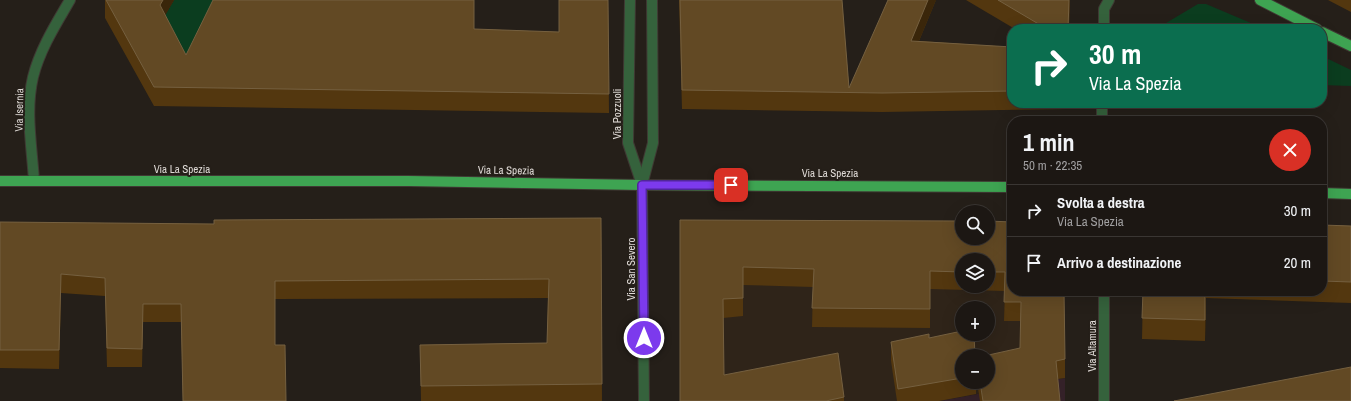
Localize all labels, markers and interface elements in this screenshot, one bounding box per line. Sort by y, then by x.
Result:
text: 30 m [1089,35,1141,73]
icon: right [1023,40,1075,92]
text: Via La Spezia [1089,71,1181,96]
street label: Via Isernia [12,88,26,132]
street label: Via Pozzuoli [610,89,624,139]
text: 1 min [1023,126,1074,158]
button: close [1269,129,1311,171]
text: 50 m · 22:35 [1023,157,1082,174]
street label: Via La Spezia [154,162,210,176]
street label: Via La Spezia [478,163,534,177]
street label: Via La Spezia [802,166,858,180]
pin [714,168,748,202]
icon: arrive [720,174,742,196]
text: Svolta a destra [1057,192,1145,213]
icon: right [1023,200,1045,222]
text: 30 m [1284,200,1311,221]
map controls [955,205,995,389]
button: search [955,205,995,245]
text: Via La Spezia [1057,213,1124,230]
street label: Via San Severo [624,237,638,301]
icon: arrive [1023,252,1045,274]
text: Arrivo a destinazione [1057,252,1181,273]
text: 20 m [1284,252,1311,273]
button: layers [955,253,995,293]
button: + [955,301,995,341]
position arrow [623,317,665,359]
street label: Via Altamura [1085,320,1099,372]
button: − [955,349,995,389]

